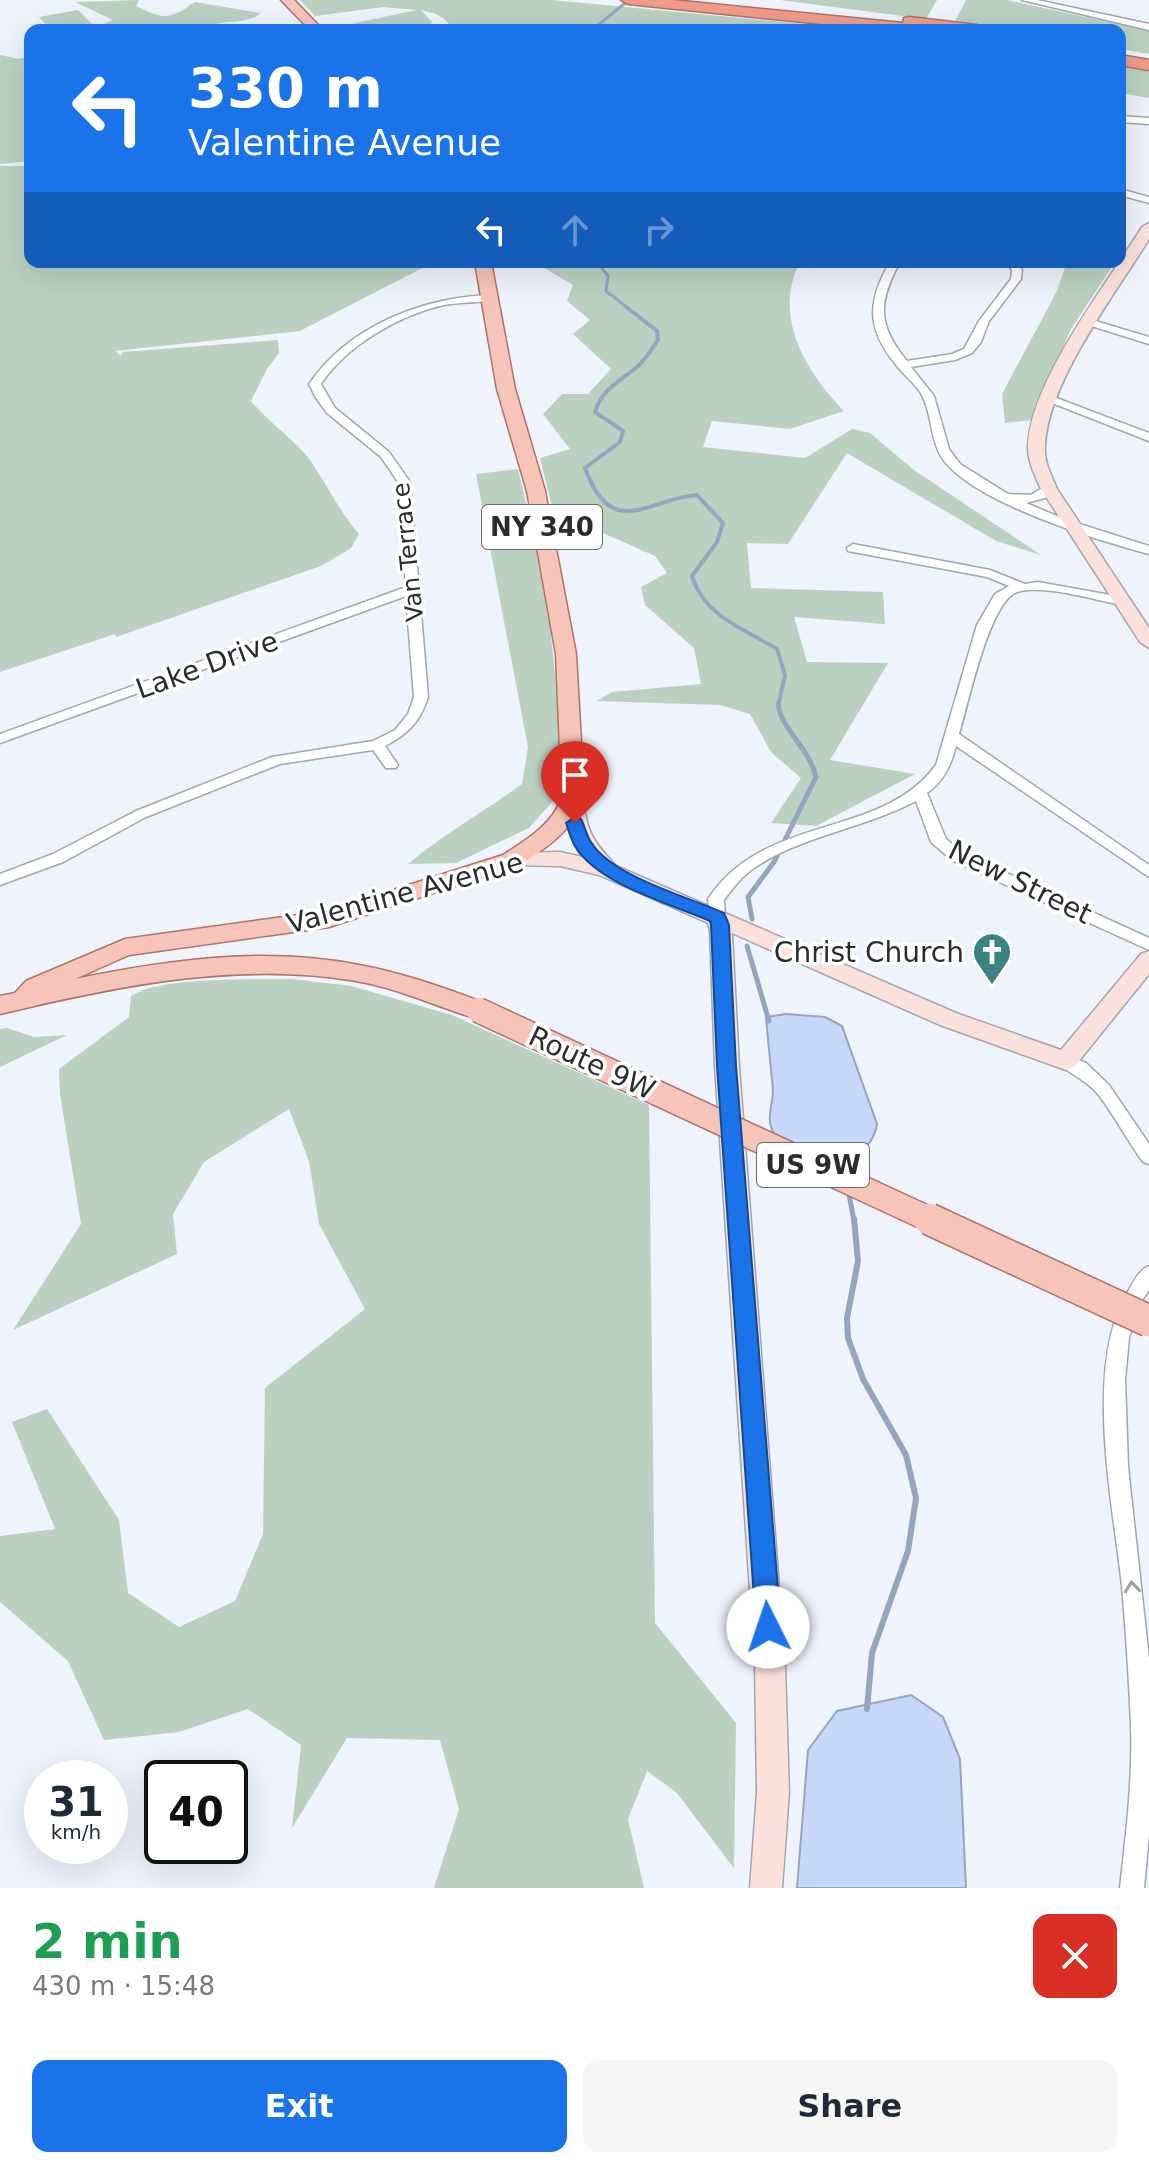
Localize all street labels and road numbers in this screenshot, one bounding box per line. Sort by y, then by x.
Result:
street label: Van Terrace [387,481,429,623]
road number: NY 340 [482,505,602,549]
street label: Lake Drive [131,624,283,706]
street label: New Street [943,833,1097,931]
street label: Valentine Avenue [283,846,527,940]
street label: Route 9W [524,1019,660,1107]
road number: US 9W [757,1143,869,1187]

